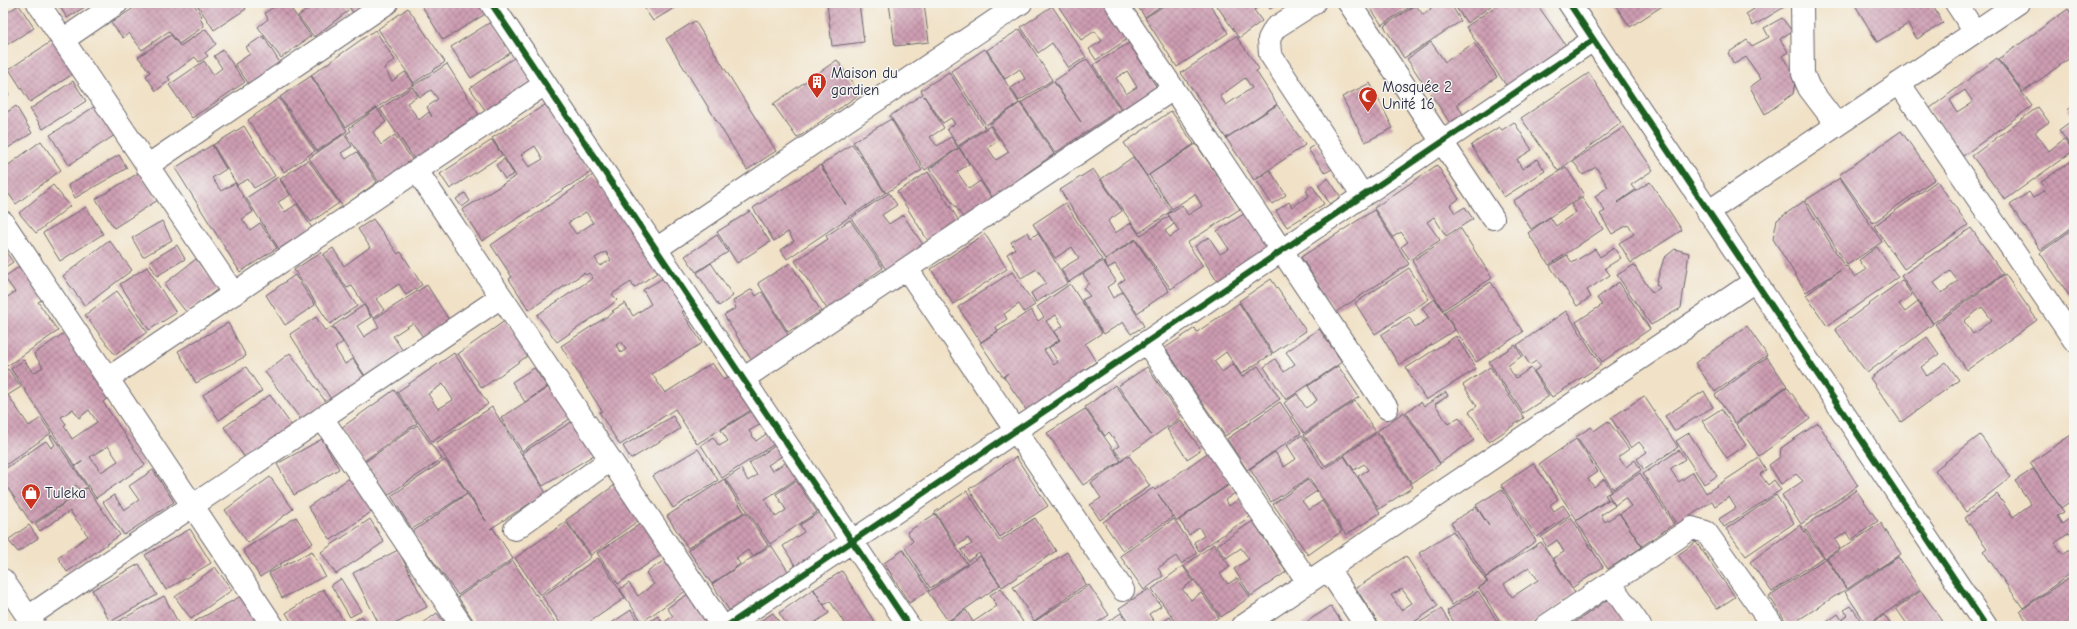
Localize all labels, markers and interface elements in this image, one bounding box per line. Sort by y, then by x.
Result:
place label: Maison du gardien [831,64,898,99]
building icon: Maison du gardien [806,71,828,99]
place label: Mosquée 2 Unité 16 [1382,78,1452,113]
mosque icon: Mosquée 2 Unité 16 [1357,85,1379,113]
shop icon: Tuleka [20,482,42,510]
place label: Tuleka [45,484,86,502]

